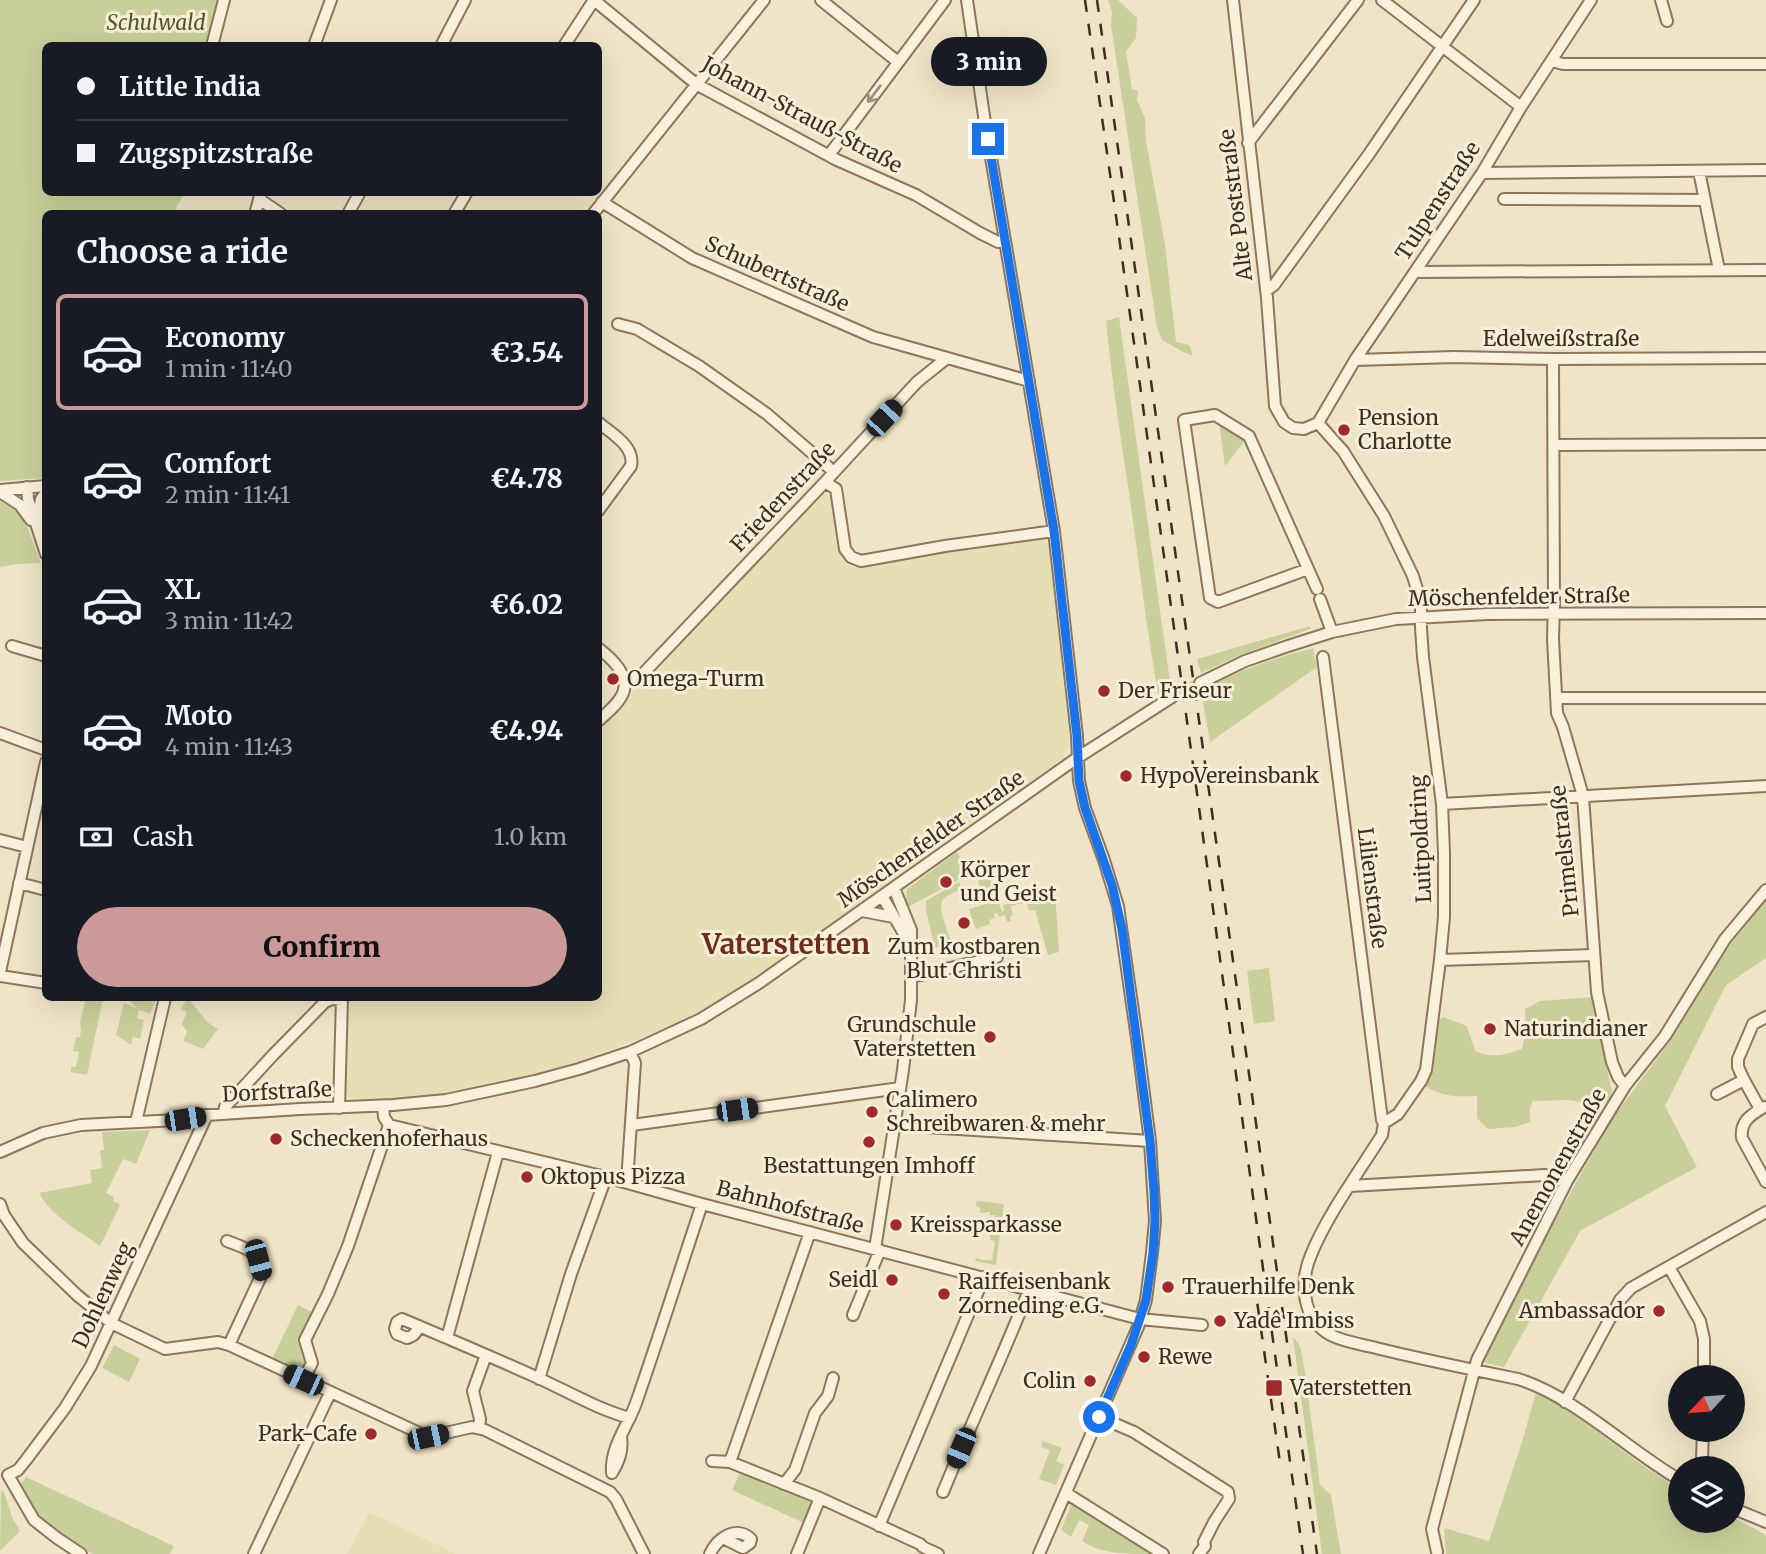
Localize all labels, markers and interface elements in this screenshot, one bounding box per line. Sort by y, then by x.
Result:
park label: Schulwald [107,9,205,36]
callout: 3 min [930,38,1046,86]
text: 3 min [956,47,1022,76]
street label: Johann-Strauß-Straße [696,50,907,179]
text: Little India [119,70,261,103]
one-way arrow [867,84,882,102]
route end [972,123,1004,155]
street label: Alte Poststraße [1213,127,1258,284]
street label: Tulpenstraße [1389,136,1486,265]
text: Zugspitzstraße [119,137,313,170]
street label: Schubertstraße [701,230,854,317]
text: Choose a ride [77,232,288,272]
icon: car [81,321,144,384]
text: Economy [165,321,285,354]
street label: Edelweißstraße [1483,325,1639,352]
text: €3.54 [490,336,563,369]
text: 1 min · 11:40 [165,354,293,383]
car [862,395,907,441]
place label: Pension Charlotte [1358,404,1452,455]
marker: Pension Charlotte [1336,422,1352,438]
street label: Friedenstraße [725,436,841,558]
icon: car [81,447,144,510]
text: Comfort [165,447,271,480]
text: €4.78 [490,462,563,495]
text: 2 min · 11:41 [165,480,290,509]
icon: car [81,573,144,636]
text: XL [165,573,201,606]
street label: Möschenfelder Straße [1408,581,1630,612]
text: €6.02 [489,588,563,621]
text: 3 min · 11:42 [165,606,293,635]
place label: Omega-Turm [627,665,764,692]
marker: Omega-Turm [605,671,621,687]
place label: Der Friseur [1118,677,1232,704]
marker: Der Friseur [1096,683,1112,699]
icon: car [81,699,144,762]
text: Moto [165,699,232,732]
text: €4.94 [489,714,563,747]
text: 4 min · 11:43 [165,732,293,761]
place label: HypoVereinsbank [1140,762,1320,789]
street label: Möschenfelder Straße [832,764,1029,913]
marker: HypoVereinsbank [1118,768,1134,784]
street label: Luitpoldring [1404,774,1437,904]
street label: Primelstraße [1544,784,1585,918]
icon: cash [77,818,115,856]
text: Cash [133,820,194,853]
text: 1.0 km [494,822,567,851]
street label: Lilienstraße [1352,826,1393,950]
place label: Körper und Geist [960,856,1057,907]
marker: Körper und Geist [938,874,954,890]
button: Confirm [77,907,567,987]
marker: Zum kostbaren Blut Christi [956,915,972,931]
district label: Vaterstetten [701,926,870,962]
place label: Zum kostbaren Blut Christi [887,933,1041,984]
place label: Grundschule Vaterstetten [847,1011,976,1062]
place label: Naturindianer [1504,1015,1648,1042]
marker: Naturindianer [1482,1021,1498,1037]
marker: Grundschule Vaterstetten [982,1029,998,1045]
street label: Dorfstraße [221,1075,333,1108]
street label: Anemonenstraße [1503,1083,1612,1251]
place label: Calimero Schreibwaren & mehr [886,1086,1105,1137]
car [715,1097,760,1123]
marker: Calimero Schreibwaren & mehr [864,1104,880,1120]
car [163,1105,208,1133]
place label: Scheckenhoferhaus [290,1125,488,1152]
marker: Scheckenhoferhaus [268,1131,284,1147]
marker: Bestattungen Imhoff [861,1134,877,1150]
place label: Bestattungen Imhoff [763,1152,976,1179]
place label: Oktopus Pizza [541,1163,686,1190]
marker: Oktopus Pizza [519,1169,535,1185]
street label: Bahnhofstraße [714,1174,867,1239]
place label: Kreissparkasse [910,1211,1062,1238]
marker: Kreissparkasse [888,1217,904,1233]
street label: Dohlenweg [66,1237,139,1352]
car [243,1237,274,1283]
place label: Seidl [828,1266,878,1293]
place label: Raiffeisenbank Zorneding e.G. [958,1268,1111,1319]
marker: Seidl [884,1272,900,1288]
place label: Trauerhilfe Denk [1182,1273,1356,1300]
marker: Trauerhilfe Denk [1160,1279,1176,1295]
marker: Raiffeisenbank Zorneding e.G. [936,1286,952,1302]
place label: Ambassador [1518,1297,1645,1324]
marker: Ambassador [1651,1303,1667,1319]
place label: Yadê Imbiss [1233,1307,1354,1334]
marker: Yadê Imbiss [1212,1313,1228,1329]
place label: Rewe [1158,1343,1212,1370]
marker: Rewe [1136,1349,1152,1365]
car [280,1362,327,1398]
north arrow [1668,1365,1745,1442]
map controls [1668,1365,1745,1533]
place label: Colin [1023,1367,1076,1394]
marker: Colin [1082,1373,1098,1389]
place label: Vaterstetten [1289,1374,1412,1401]
marker: Vaterstetten [1264,1378,1284,1398]
route start [1083,1401,1115,1433]
place label: Park-Cafe [258,1420,357,1447]
car [406,1422,451,1452]
car [944,1425,979,1471]
marker: Park-Cafe [363,1426,379,1442]
button: layers [1668,1456,1745,1533]

